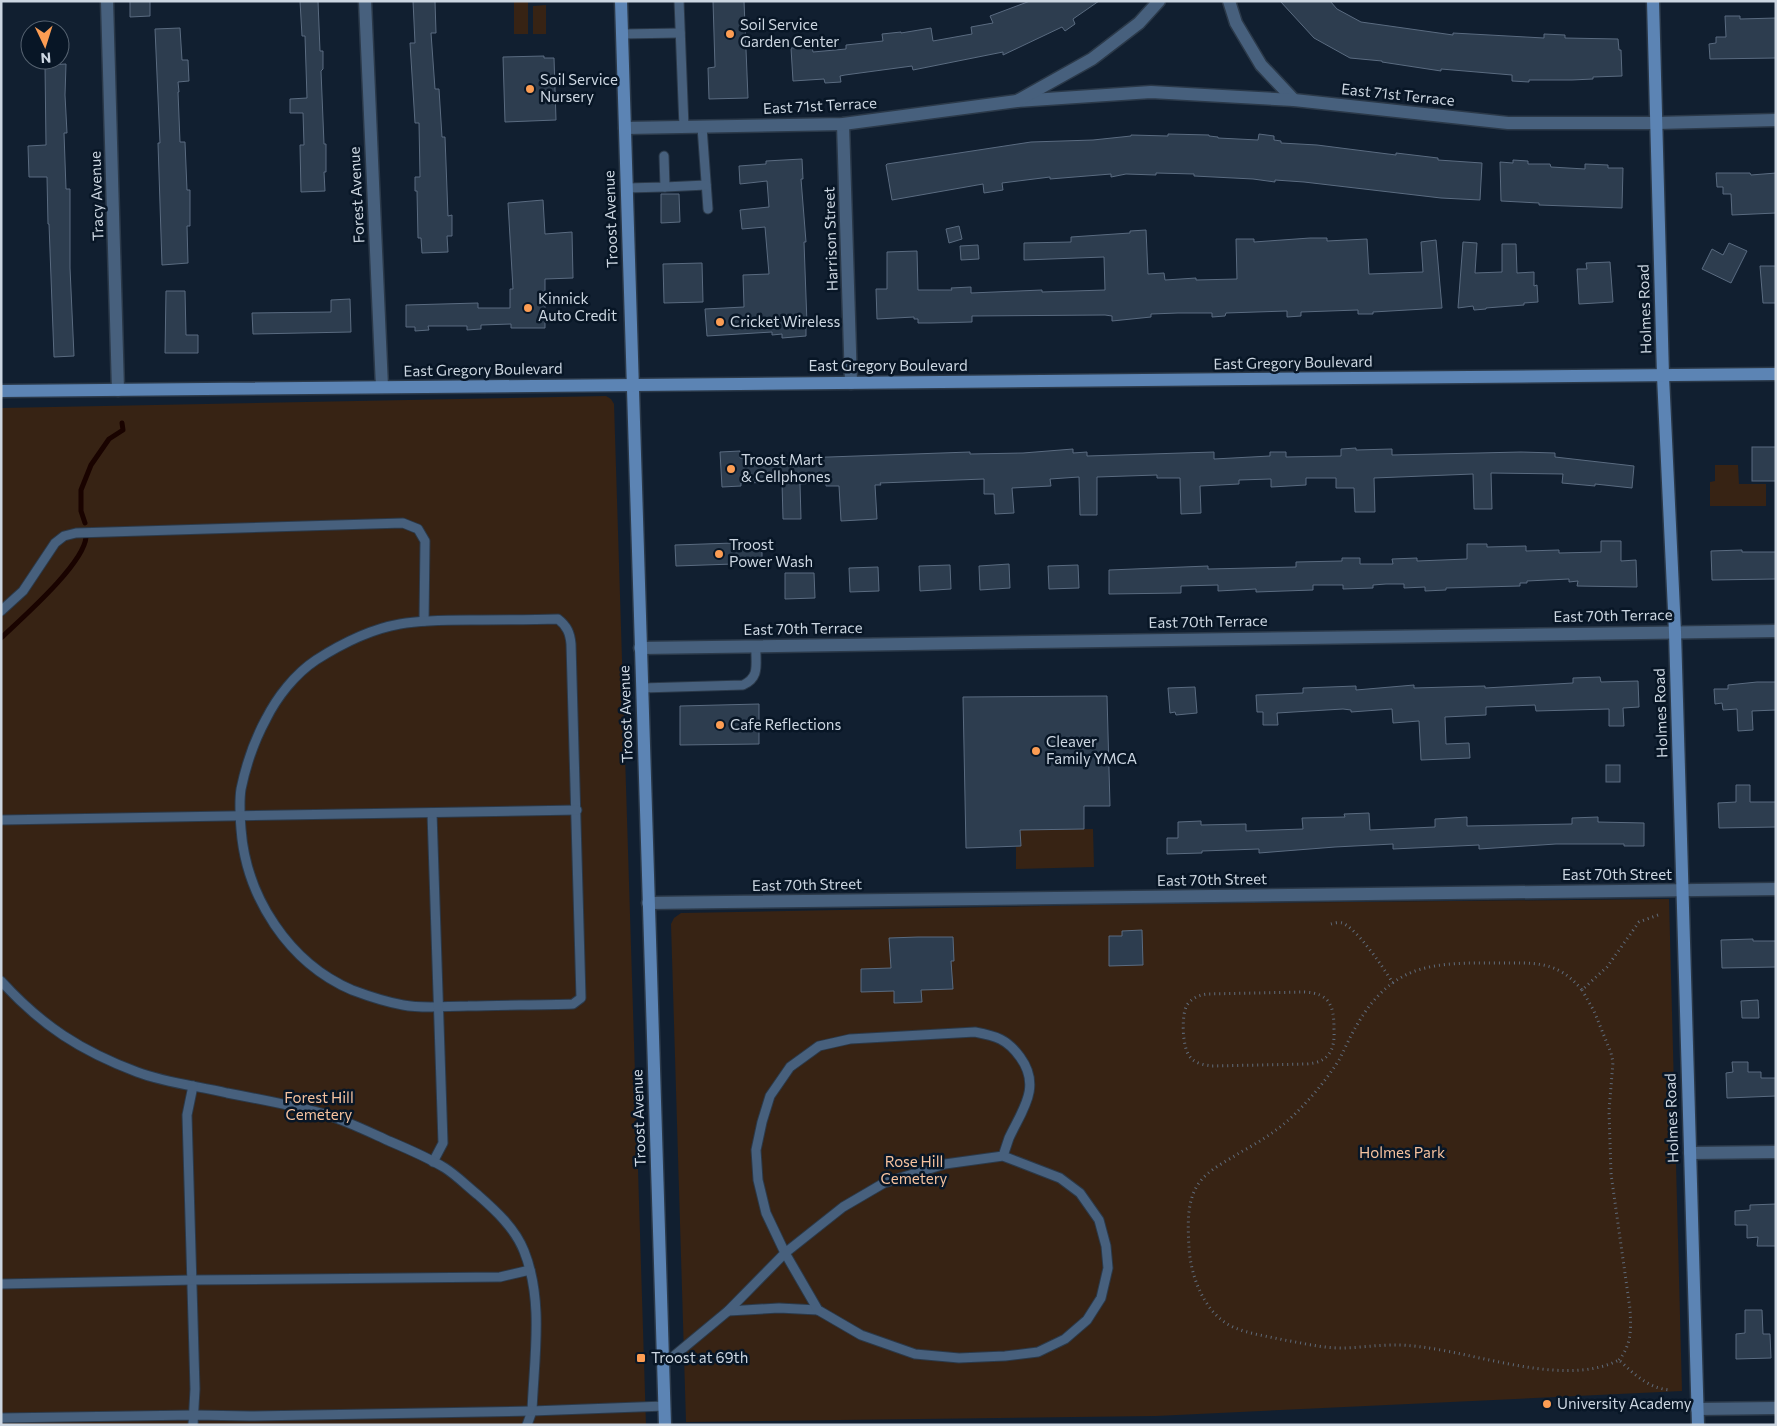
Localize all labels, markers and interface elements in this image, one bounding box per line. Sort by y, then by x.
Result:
place label: Soil Service Garden Center [740,15,839,50]
north arrow [20,20,70,70]
marker: Soil Service Garden Center [724,28,736,40]
text: N [40,50,52,67]
place label: Soil Service Nursery [540,70,618,105]
street label: East 71st Terrace [1340,79,1456,109]
marker: Soil Service Nursery [524,83,536,95]
street label: East 71st Terrace [763,93,877,117]
street label: Forest Avenue [344,146,368,244]
street label: Tracy Avenue [85,151,107,241]
street label: Troost Avenue [599,170,621,268]
street label: Harrison Street [819,186,841,292]
street label: Holmes Road [1633,264,1655,354]
place label: Kinnick Auto Credit [538,289,617,324]
marker: Kinnick Auto Credit [522,302,534,314]
place label: Cricket Wireless [730,312,840,330]
marker: Cricket Wireless [714,316,726,328]
street label: East Gregory Boulevard [1213,352,1373,372]
street label: East Gregory Boulevard [808,356,968,374]
street label: East Gregory Boulevard [403,359,563,379]
place label: Troost Mart & Cellphones [741,450,831,485]
marker: Troost Mart & Cellphones [725,463,737,475]
place label: Troost Power Wash [729,535,813,570]
marker: Troost Power Wash [713,548,725,560]
street label: East 70th Terrace [1553,605,1673,625]
street label: East 70th Terrace [1148,611,1268,631]
street label: East 70th Terrace [743,618,863,638]
street label: Troost Avenue [614,665,636,763]
street label: Holmes Road [1649,668,1671,758]
place label: Cafe Reflections [730,715,841,733]
marker: Cafe Reflections [714,719,726,731]
place label: Cleaver Family YMCA [1046,732,1137,767]
marker: Cleaver Family YMCA [1030,745,1042,757]
street label: East 70th Street [1562,865,1672,883]
street label: East 70th Street [1157,869,1267,889]
street label: East 70th Street [752,874,862,894]
street label: Troost Avenue [627,1069,649,1167]
street label: Holmes Road [1660,1073,1682,1163]
park label: Forest Hill Cemetery [284,1088,354,1123]
park label: Holmes Park [1359,1143,1445,1161]
park label: Rose Hill Cemetery [881,1152,948,1187]
place label: Troost at 69th [651,1348,748,1366]
marker: Troost at 69th [635,1352,647,1364]
place label: University Academy [1557,1394,1692,1412]
marker: University Academy [1541,1398,1553,1410]

